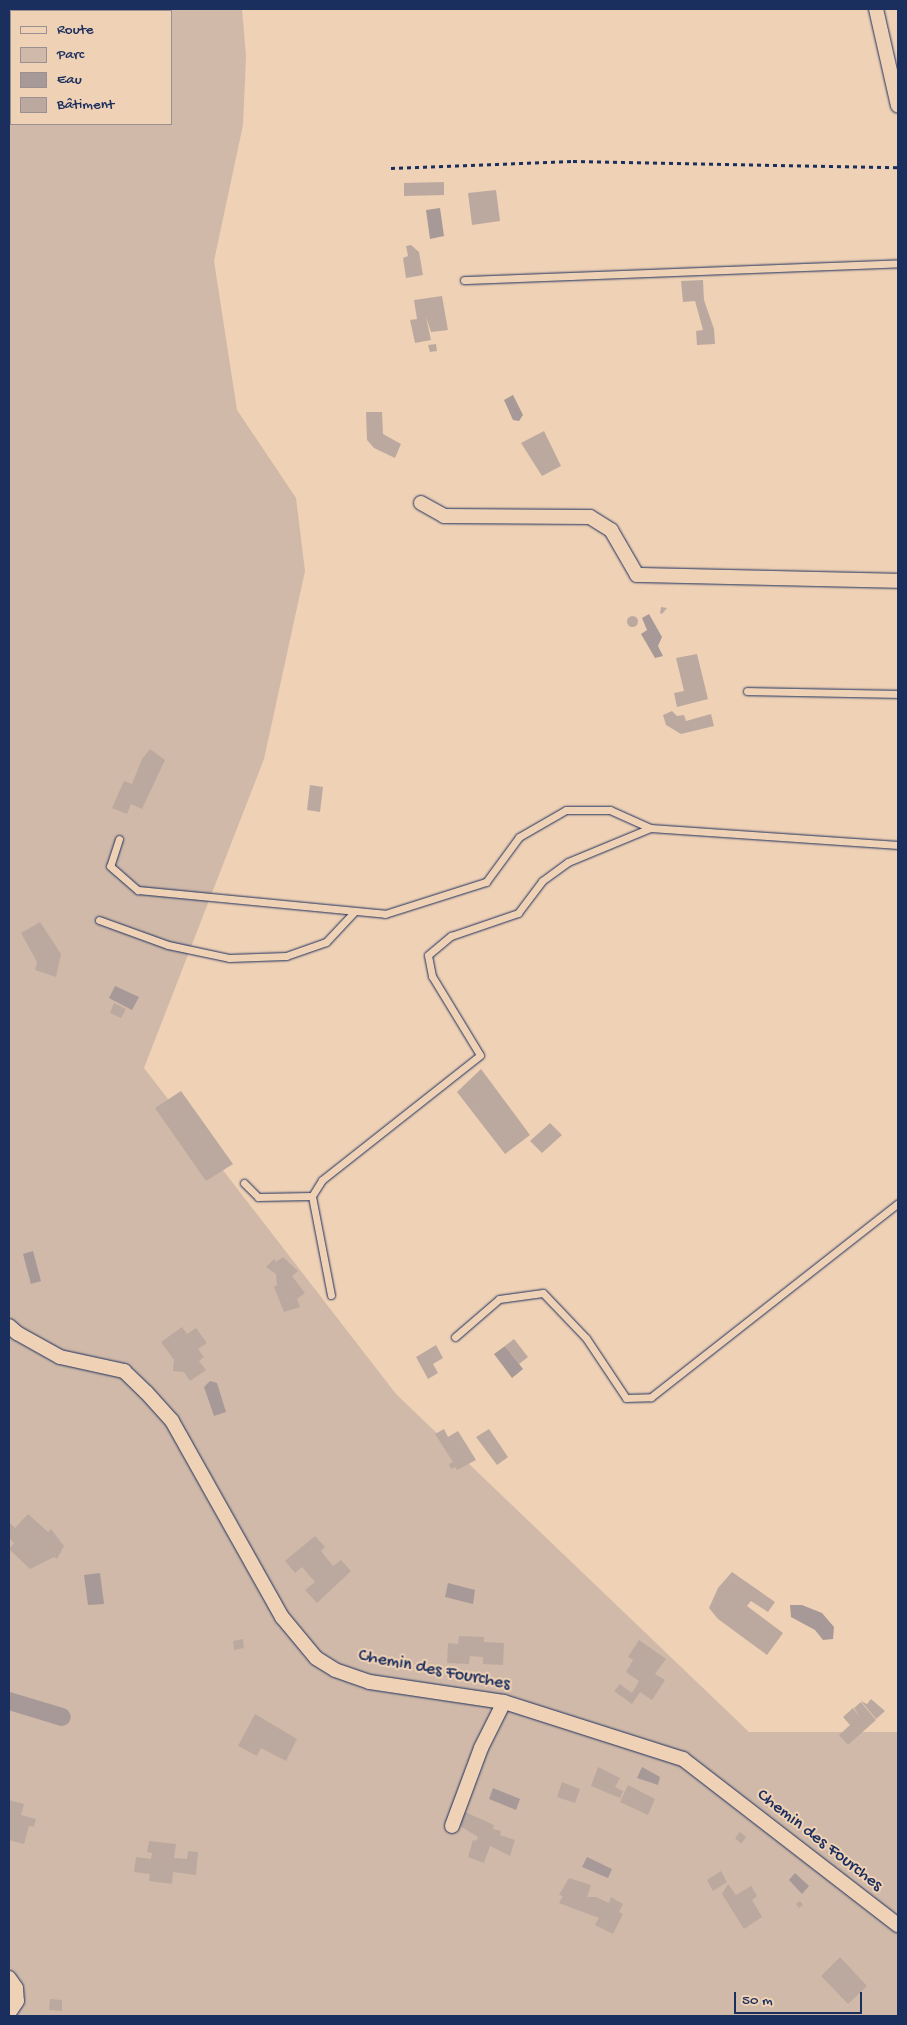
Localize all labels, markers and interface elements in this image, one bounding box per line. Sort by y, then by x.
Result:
legend [10,10,172,125]
text: Route [57,21,94,39]
text: Parc [57,46,84,64]
text: Eau [57,71,82,89]
text: Bâtiment [57,96,114,114]
street label: Chemin des Fourches [356,1646,512,1696]
street label: Chemin des Fourches [752,1785,886,1897]
scale bar [737,1982,864,2014]
text: 50 m [742,1992,773,2010]

